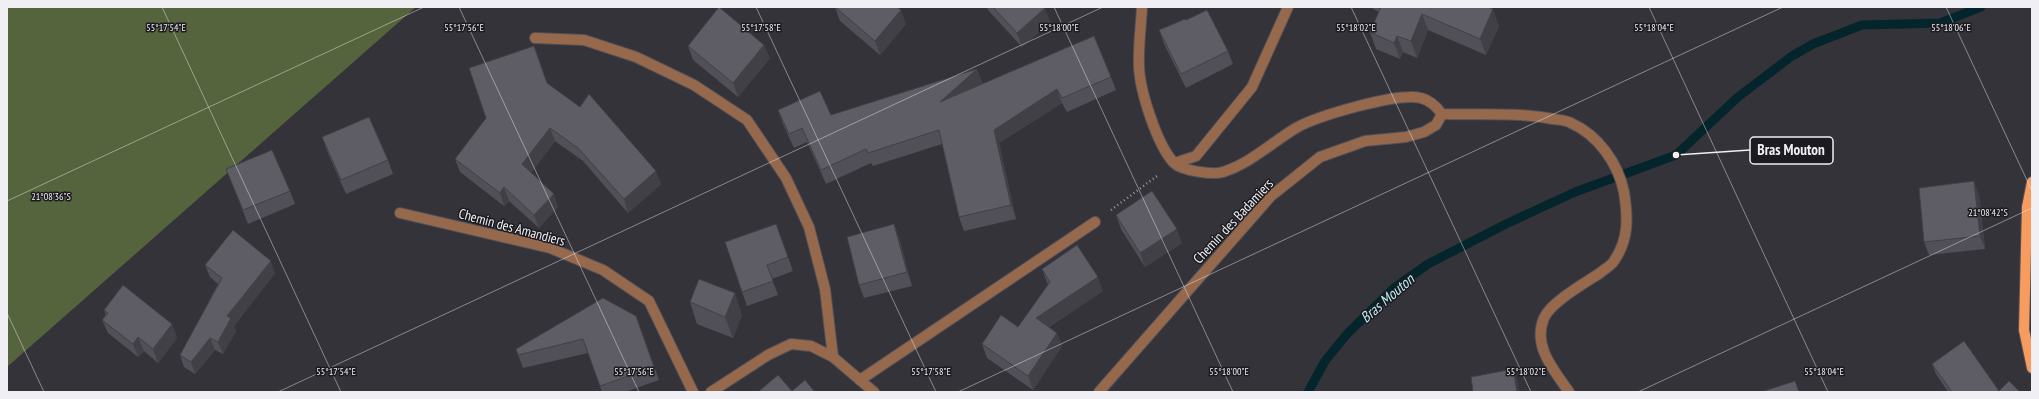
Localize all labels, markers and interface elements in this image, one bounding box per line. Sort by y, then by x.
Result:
text: 55°17'54"E [146,21,186,34]
text: 55°17'56"E [444,21,484,34]
text: 55°17'58"E [741,21,781,34]
text: 55°18'00"E [1039,21,1079,34]
text: 55°18'02"E [1336,21,1376,34]
text: 55°18'04"E [1634,21,1674,34]
text: 55°18'06"E [1931,21,1971,34]
callout: Bras Mouton [1750,137,1833,164]
text: Bras Mouton [1757,140,1825,159]
street label: Chemin des Badamiers [1189,175,1277,267]
text: 21°08'36"S [31,190,71,203]
street label: Chemin des Amandiers [457,204,568,250]
text: 21°08'42"S [1968,206,2008,219]
water label: Bras Mouton [1356,269,1419,327]
text: 55°17'54"E [316,365,356,378]
text: 55°17'56"E [614,365,654,378]
text: 55°17'58"E [911,365,951,378]
text: 55°18'00"E [1209,365,1249,378]
text: 55°18'02"E [1506,365,1546,378]
text: 55°18'04"E [1804,365,1844,378]

